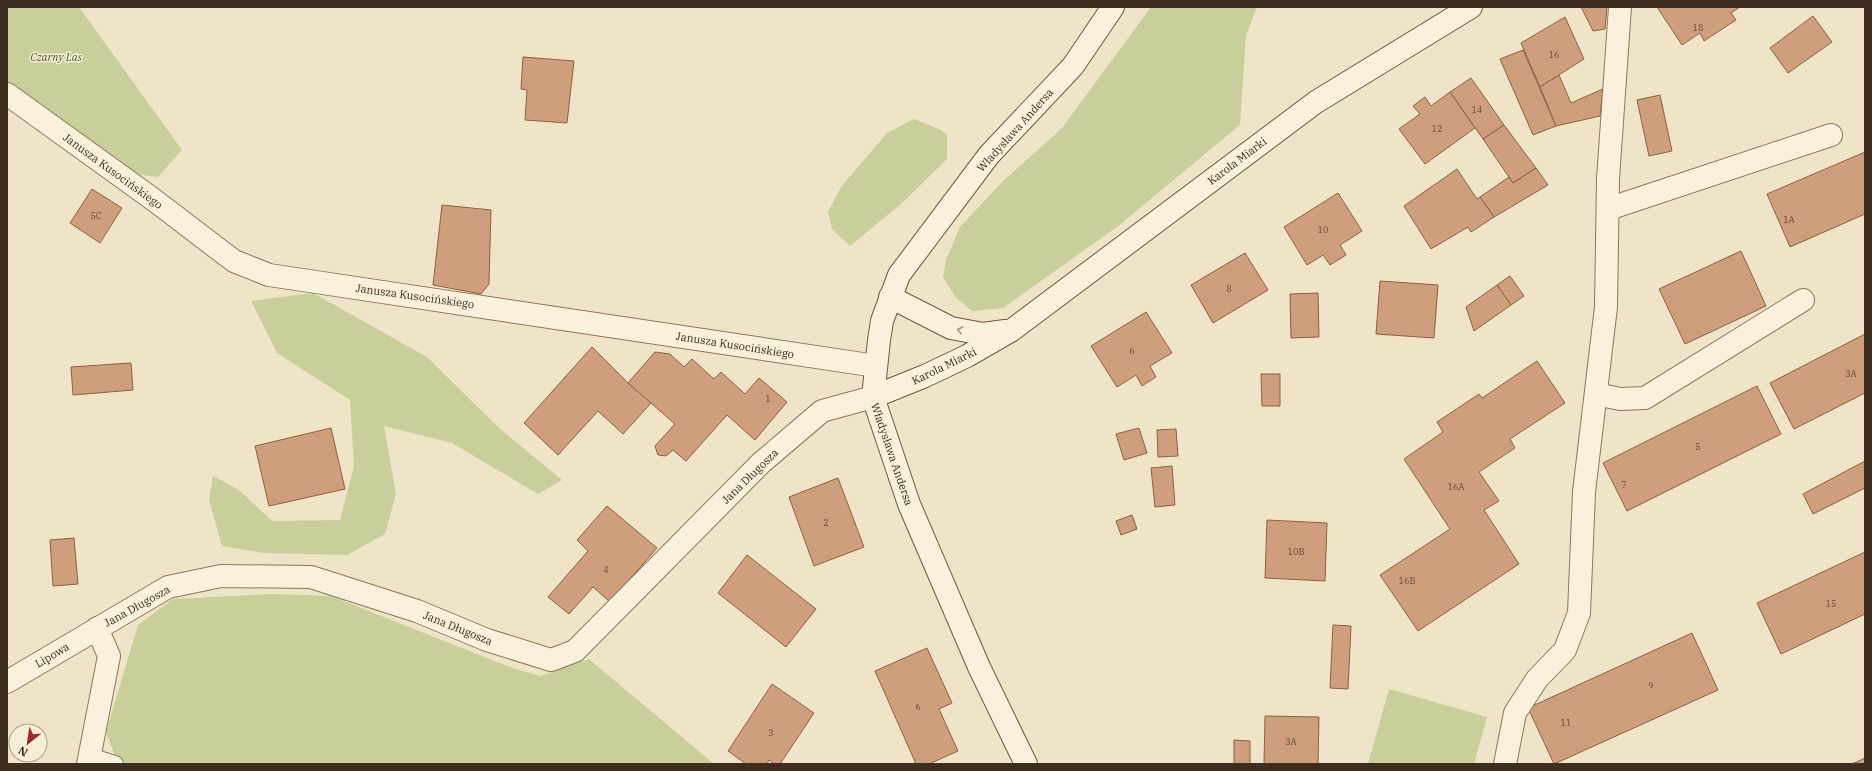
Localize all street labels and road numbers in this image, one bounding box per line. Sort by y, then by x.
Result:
street label: Władysława Andersa [974,85,1056,175]
street label: Janusza Kusocińskiego [61,130,165,212]
street label: Karola Miarki [1205,134,1270,188]
street label: Janusza Kusocińskiego [355,281,475,311]
street label: Janusza Kusocińskiego [675,329,795,361]
street label: Karola Miarki [909,344,979,388]
street label: Władysława Andersa [868,401,916,507]
street label: Jana Długosza [719,445,781,507]
street label: Jana Długosza [102,582,172,630]
street label: Jana Długosza [421,608,495,648]
street label: Lipowa [32,639,72,671]

